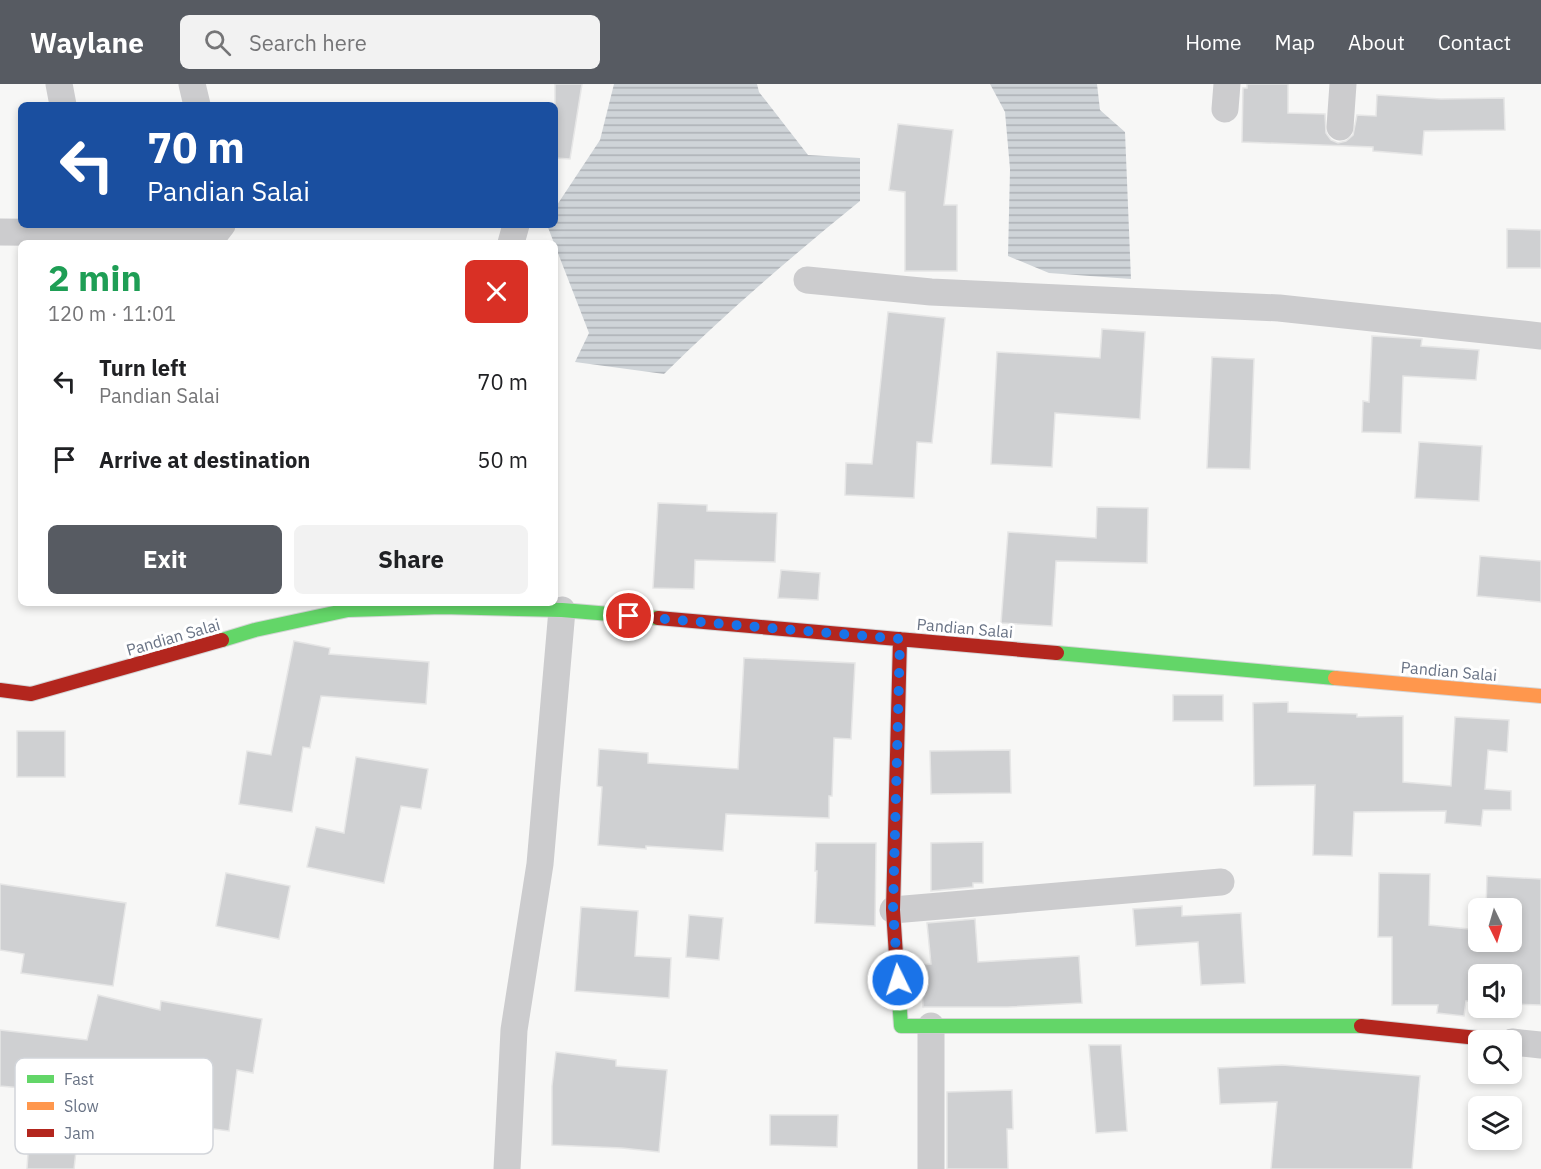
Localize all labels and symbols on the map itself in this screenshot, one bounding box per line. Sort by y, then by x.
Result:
pin [603,590,654,641]
street label: Pandian Salai [124,614,222,660]
street label: Pandian Salai [916,614,1014,642]
street label: Pandian Salai [1400,657,1498,685]
north arrow [1468,898,1522,952]
position arrow [866,948,930,1012]
legend [15,1058,213,1154]
text: Fast [64,1069,94,1089]
text: Slow [64,1096,99,1116]
text: Jam [64,1123,95,1143]

